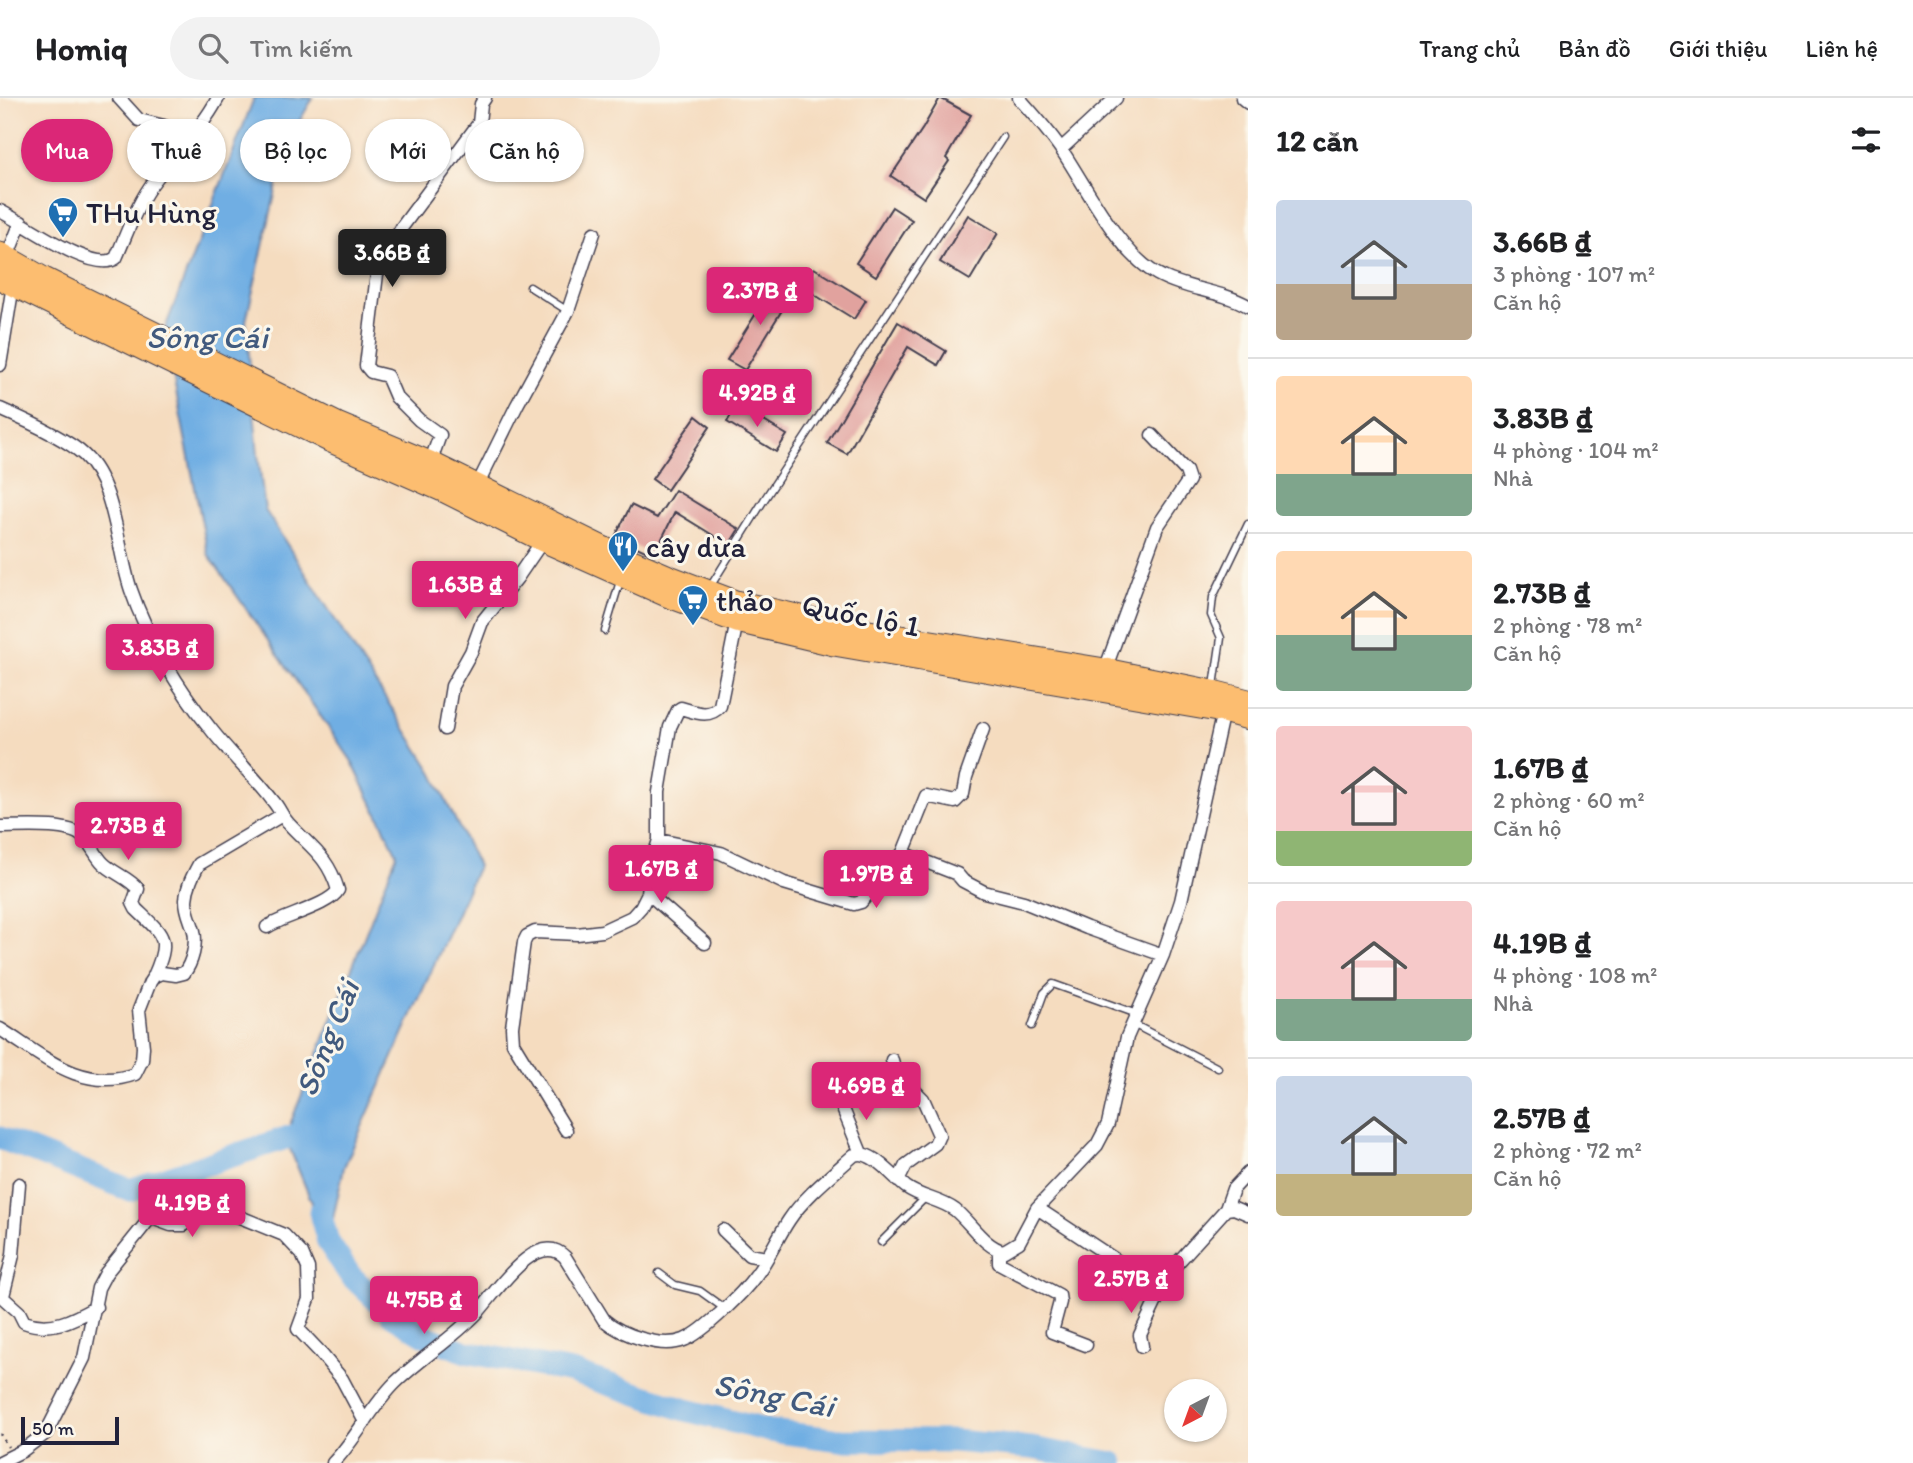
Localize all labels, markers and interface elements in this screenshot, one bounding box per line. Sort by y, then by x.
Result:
search box [170,17,660,80]
text: Homiq [35,29,128,68]
icon: search [194,29,232,67]
text: Tìm kiếm [250,32,353,64]
text: Trang chủ [1419,34,1520,63]
text: Bản đồ [1558,34,1631,63]
text: Giới thiệu [1669,34,1768,63]
text: Liên hệ [1806,34,1878,63]
chip: Mua [21,119,113,182]
chip: Thuê [127,119,226,182]
chip: Bộ lọc [240,119,351,182]
chip: Mới [365,119,451,182]
chip: Căn hộ [465,119,584,182]
icon: filters [1847,121,1885,159]
text: 12 căn [1276,122,1358,159]
place label: THu Hùng [86,194,217,231]
supermarket icon: THu Hùng [46,195,80,239]
text: 3.66B ₫ [1493,223,1592,260]
icon: home [1332,228,1416,312]
pin: 3.66B ₫ [327,230,457,289]
text: 3.66B ₫ [354,238,430,266]
text: 3 phòng · 107 m² [1493,260,1655,288]
pin: 2.37B ₫ [695,268,825,327]
text: 2.37B ₫ [723,276,797,304]
text: Căn hộ [1493,288,1561,316]
water label: Sông Cái [146,318,270,356]
pin: 4.92B ₫ [692,370,822,429]
text: 4.92B ₫ [719,378,795,406]
text: 3.83B ₫ [1493,399,1593,436]
icon: home [1332,404,1416,488]
text: 4 phòng · 104 m² [1493,436,1659,464]
text: Nhà [1493,464,1533,492]
place label: cây dừa [646,528,747,565]
restaurant icon: cây dừa [606,529,640,573]
pin: 1.63B ₫ [400,561,530,621]
text: 1.63B ₫ [428,570,502,598]
text: 2.73B ₫ [1493,574,1591,611]
icon: home [1332,579,1416,663]
place label: thảo [716,582,774,619]
supermarket icon: thảo [676,583,710,627]
street label: Quốc lộ 1 [799,585,923,645]
text: 2 phòng · 78 m² [1493,611,1642,639]
pin: 3.83B ₫ [95,624,225,684]
text: 3.83B ₫ [122,633,198,661]
text: Căn hộ [1493,639,1561,667]
text: 1.67B ₫ [1493,749,1588,786]
icon: home [1332,754,1416,838]
text: 2 phòng · 60 m² [1493,786,1645,814]
pin: 2.73B ₫ [63,802,193,862]
text: 2.73B ₫ [91,811,165,839]
text: Căn hộ [1493,814,1561,842]
pin: 1.67B ₫ [596,846,726,905]
pin: 1.97B ₫ [811,850,941,910]
text: 1.67B ₫ [625,854,697,882]
text: 1.97B ₫ [840,859,912,887]
text: 4.19B ₫ [1493,924,1591,961]
icon: home [1332,929,1416,1013]
text: 4 phòng · 108 m² [1493,961,1658,989]
water label: Sông Cái [287,972,368,1101]
text: Nhà [1493,989,1533,1017]
pin: 4.69B ₫ [801,1062,931,1122]
text: 4.69B ₫ [828,1071,904,1099]
text: 2.57B ₫ [1493,1099,1590,1136]
icon: home [1332,1104,1416,1188]
text: 2 phòng · 72 m² [1493,1136,1642,1164]
text: Căn hộ [1493,1164,1561,1192]
pin: 4.19B ₫ [127,1180,257,1239]
text: 4.19B ₫ [154,1188,230,1216]
pin: 2.57B ₫ [1066,1256,1196,1315]
text: 2.57B ₫ [1094,1264,1168,1292]
pin: 4.75B ₫ [359,1276,489,1336]
text: 4.75B ₫ [386,1285,462,1313]
water label: Sông Cái [711,1365,840,1426]
north arrow [1164,1379,1227,1442]
map controls [1164,1379,1227,1442]
scale bar [21,1414,119,1446]
text: 50 m [32,1417,74,1440]

